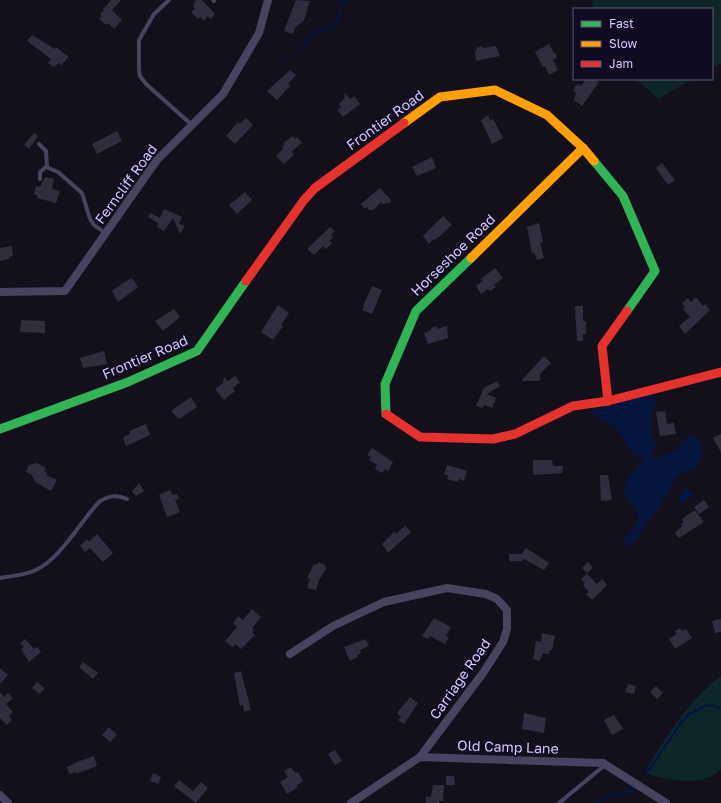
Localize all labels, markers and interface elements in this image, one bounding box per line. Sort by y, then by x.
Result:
legend [573,8,713,80]
text: Fast [609,16,634,31]
text: Slow [609,36,637,51]
text: Jam [609,56,633,71]
street label: Frontier Road [343,86,427,153]
street label: Ferncliff Road [91,141,160,227]
street label: Horseshoe Road [407,210,498,299]
street label: Frontier Road [99,331,190,382]
street label: Carriage Road [426,635,494,722]
street label: Old Camp Lane [457,736,559,757]

